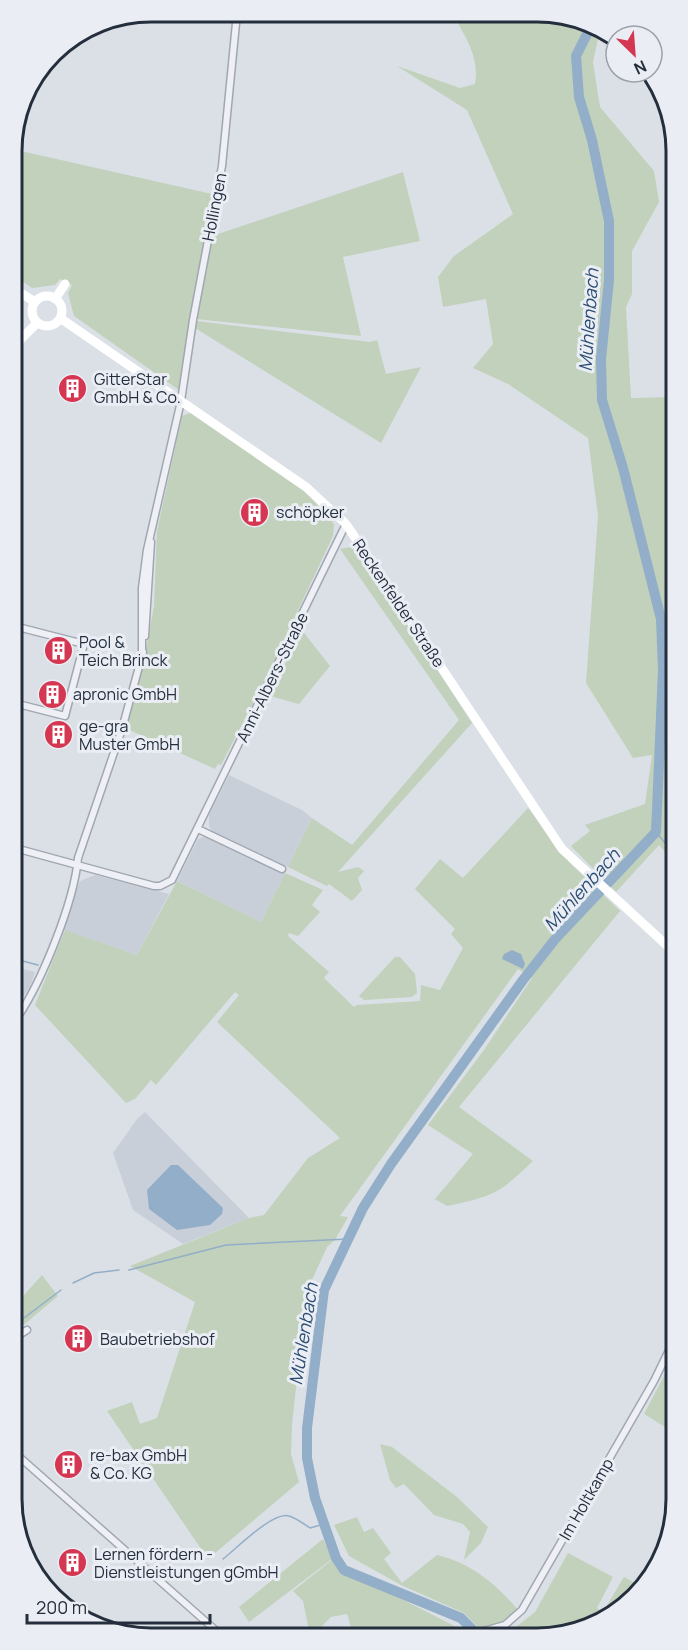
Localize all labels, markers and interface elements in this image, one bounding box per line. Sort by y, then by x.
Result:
north arrow [604,24,664,84]
text: N [630,55,650,80]
street label: Hollingen [197,171,231,243]
water label: Mühlenbach [572,266,604,372]
place label: GitterStar GmbH & Co. [94,368,181,408]
building icon: GitterStar GmbH & Co. [57,372,89,404]
building icon: schöpker [239,496,271,528]
place label: schöpker [276,501,345,523]
street label: Reckenfelder Straße [348,534,450,672]
street label: Anni-Albers-Straße [231,608,313,746]
place label: Pool & Teich Brinck [79,631,169,671]
building icon: Pool & Teich Brinck [42,635,74,667]
building icon: apronic GmbH [36,678,68,710]
place label: apronic GmbH [73,683,177,705]
place label: ge-gra Muster GmbH [79,715,180,755]
building icon: ge-gra Muster GmbH [42,719,74,751]
water label: Mühlenbach [538,842,625,936]
water label: Mühlenbach [283,1280,323,1387]
building icon: Baubetriebshof [63,1323,95,1355]
place label: Baubetriebshof [100,1328,215,1350]
place label: re-bax GmbH & Co. KG [90,1444,187,1484]
building icon: re-bax GmbH & Co. KG [53,1448,85,1480]
street label: Im Holtkamp [554,1454,618,1544]
place label: Lernen fördern - Dienstleistungen gGmbH [94,1543,279,1583]
building icon: Lernen fördern - Dienstleistungen gGmbH [57,1547,89,1579]
scale bar [27,1587,210,1625]
text: 200 m [36,1595,87,1619]

